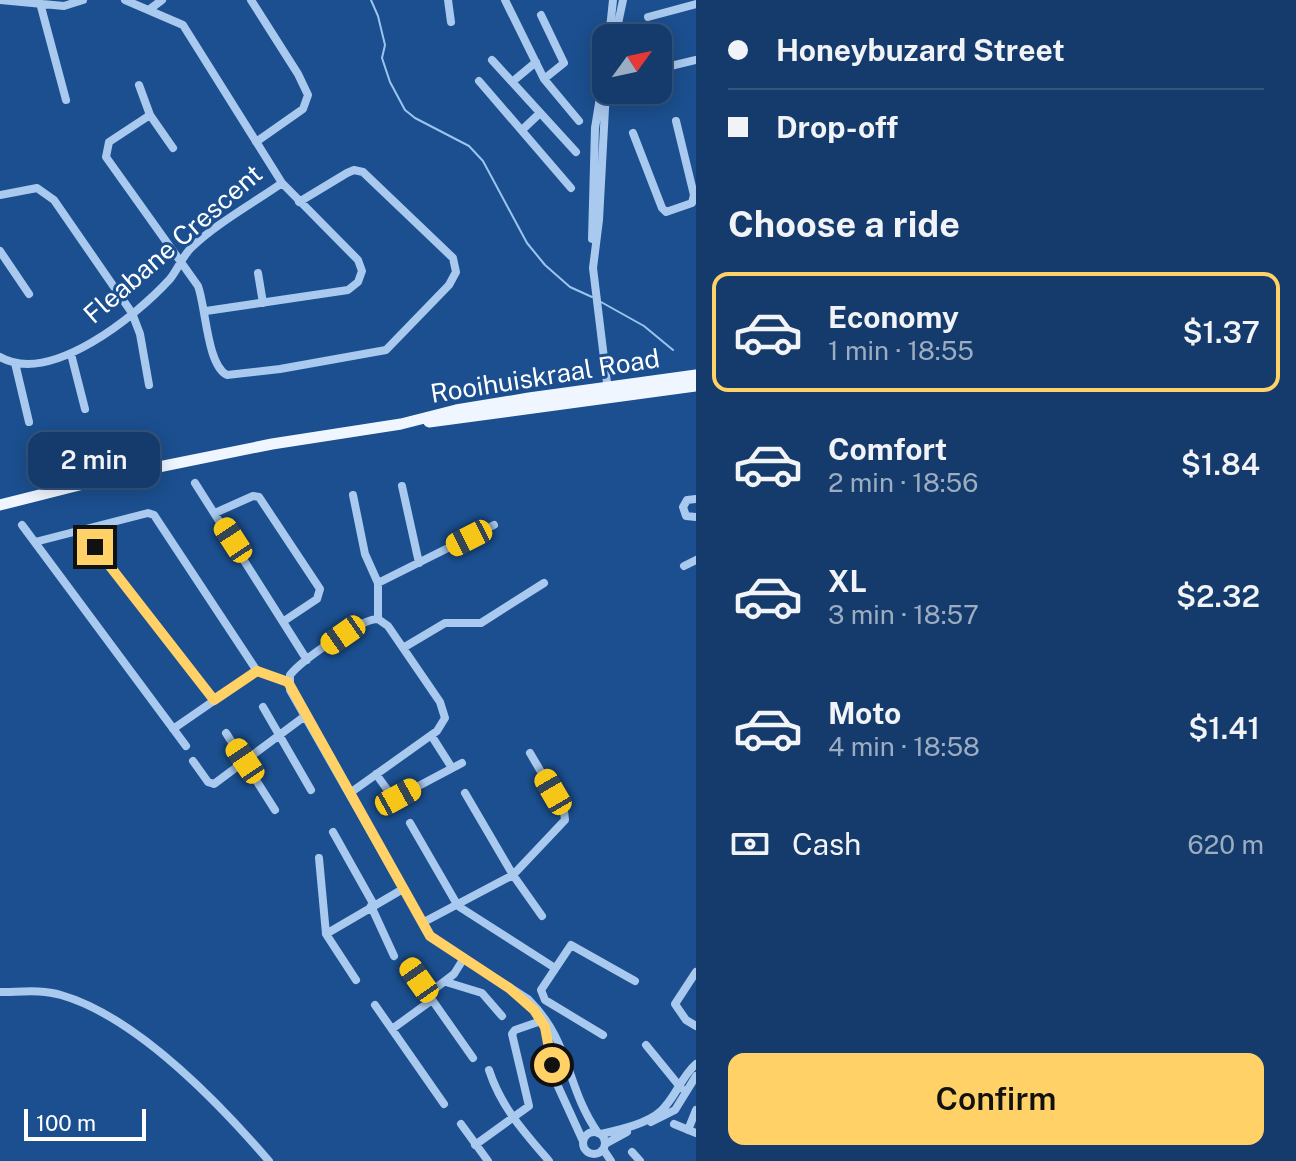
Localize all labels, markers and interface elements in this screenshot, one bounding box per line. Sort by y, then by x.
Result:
north arrow [592,24,672,104]
map controls [592,24,672,104]
text: Honeybuzard Street [776,32,1065,68]
text: Drop-off [776,109,898,145]
street label: Fleabane Crescent [77,158,268,330]
text: Choose a ride [728,203,960,245]
icon: car [732,296,804,368]
text: Economy [828,299,959,335]
text: $1.37 [1182,314,1260,350]
text: 1 min · 18:55 [828,335,974,366]
street label: Rooihuiskraal Road [428,342,662,409]
icon: car [732,428,804,500]
callout: 2 min [29,431,161,487]
text: Comfort [828,431,947,467]
text: 2 min [60,444,128,475]
text: $1.84 [1181,446,1260,482]
text: 2 min · 18:56 [828,467,978,498]
car [210,513,256,567]
car [442,516,496,560]
route end [77,529,113,565]
icon: car [732,560,804,632]
text: XL [828,563,867,599]
text: $2.32 [1176,578,1260,614]
text: 3 min · 18:57 [828,599,979,630]
car [316,611,370,659]
icon: car [732,692,804,764]
text: Moto [828,695,901,731]
text: $1.41 [1188,710,1260,746]
text: 4 min · 18:58 [828,731,980,762]
car [222,734,268,788]
car [531,765,575,819]
car [371,775,425,819]
icon: cash [728,822,772,866]
text: Cash [792,826,861,862]
text: 620 m [1188,829,1264,860]
car [395,953,443,1007]
route start [534,1047,570,1083]
button: Confirm [728,1053,1264,1145]
scale bar [24,1105,146,1141]
text: 100 m [36,1110,96,1136]

